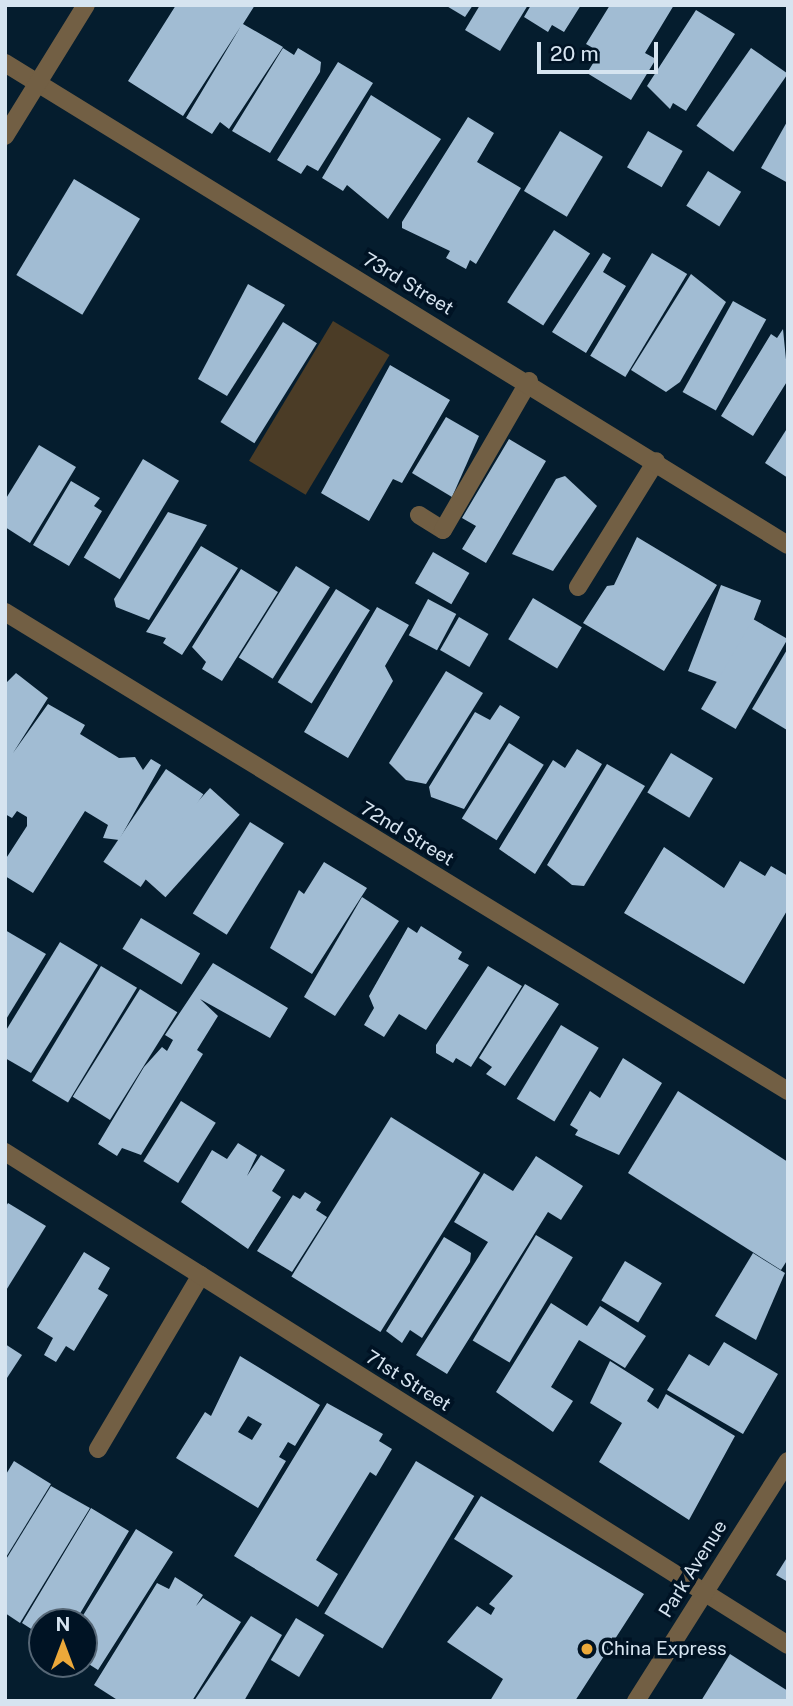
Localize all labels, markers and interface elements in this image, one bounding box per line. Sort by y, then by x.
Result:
scale bar [541,28,662,72]
text: 20 m [550,41,599,66]
street label: 73rd Street [359,248,457,320]
street label: 72nd Street [356,797,458,871]
street label: 71st Street [361,1346,455,1416]
street label: Park Avenue [654,1516,732,1622]
north arrow [28,1608,98,1678]
text: N [56,1613,70,1635]
place label: China Express [601,1638,727,1660]
marker: China Express [579,1641,595,1657]

